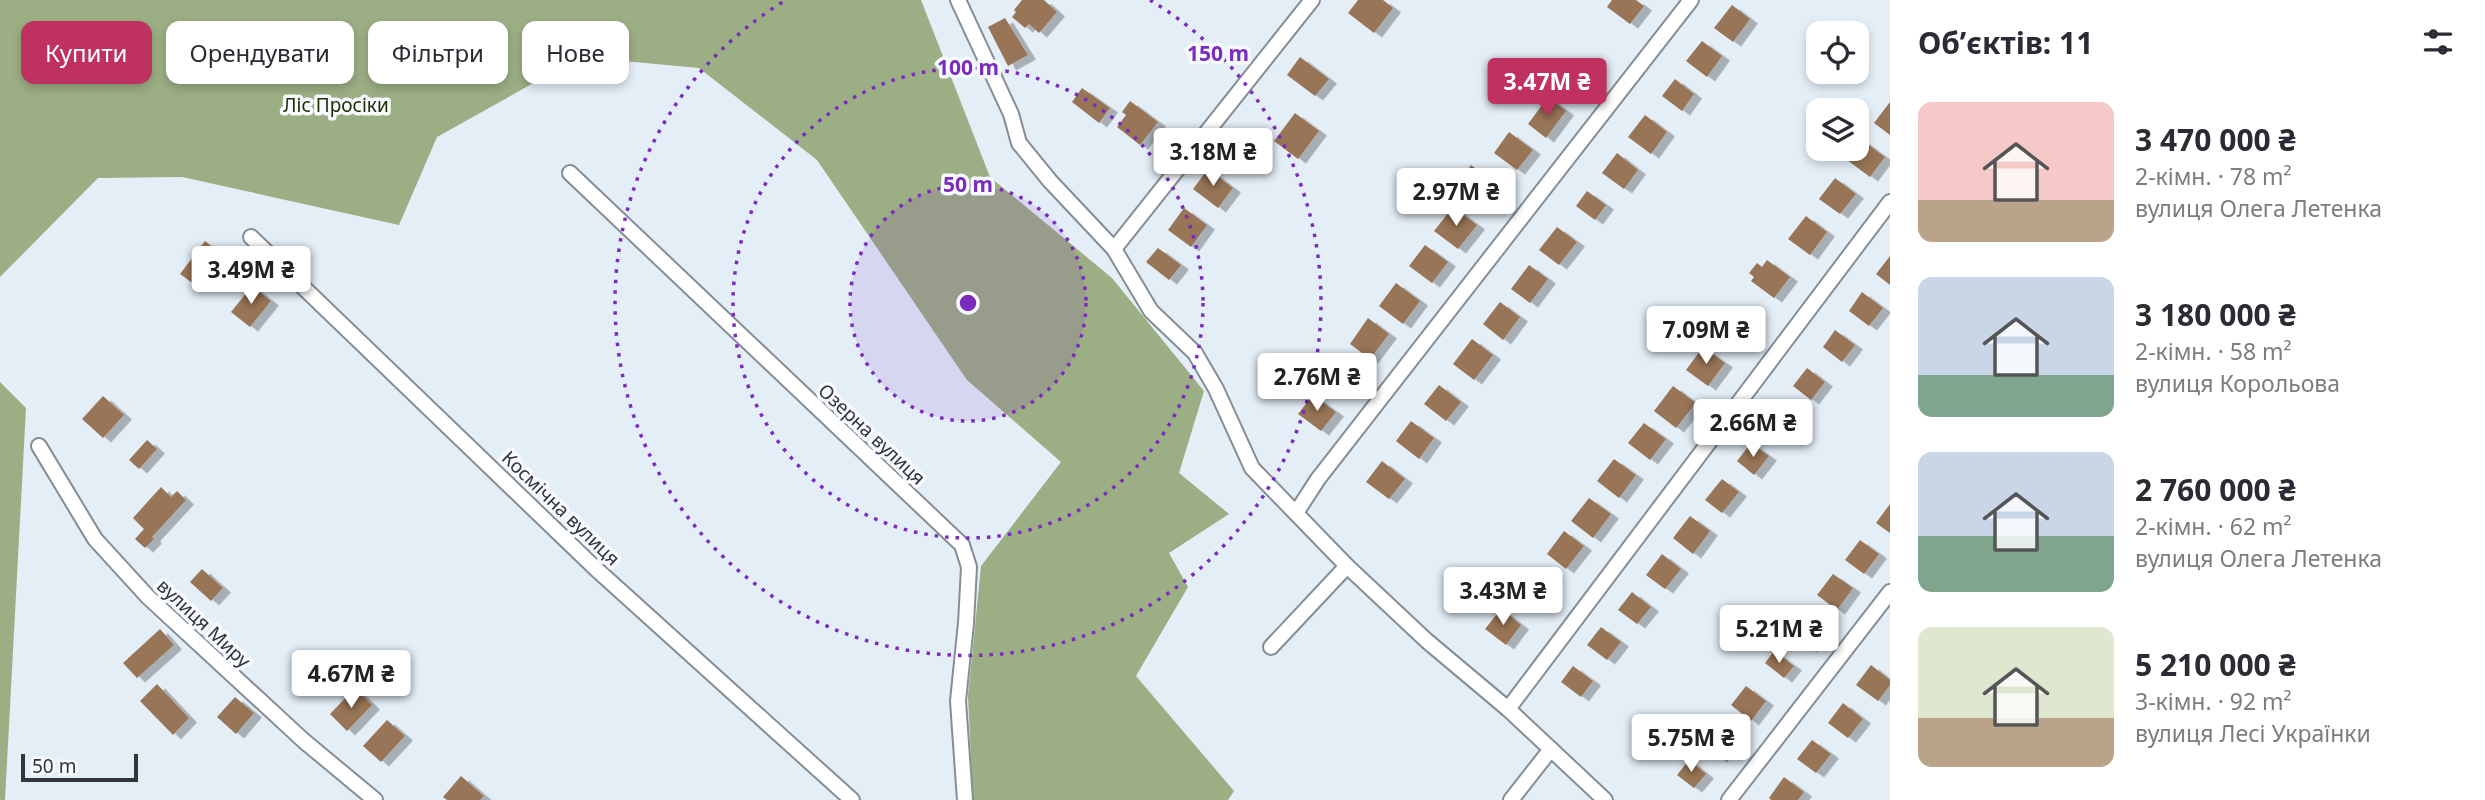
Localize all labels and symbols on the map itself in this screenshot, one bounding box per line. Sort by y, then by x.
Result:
text: 150 m [1187,39,1249,67]
text: 100 m [937,53,999,81]
pin: 3.47M ₴ [1482,58,1612,118]
park label: Ліс Просіки [283,92,389,118]
pin: 3.18M ₴ [1148,128,1278,188]
pin: 2.97M ₴ [1391,168,1521,228]
text: 50 m [943,170,993,198]
pin: 3.49M ₴ [186,246,316,306]
centre of rings [956,291,980,315]
pin: 7.09M ₴ [1641,306,1771,366]
pin: 2.76M ₴ [1252,354,1382,413]
street label: Озерна вулиця [813,378,931,490]
pin: 2.66M ₴ [1688,400,1818,459]
street label: Космічна вулиця [496,445,626,571]
pin: 3.43M ₴ [1438,568,1568,627]
street label: вулиця Миру [151,573,257,673]
pin: 5.21M ₴ [1714,606,1844,665]
pin: 4.67M ₴ [286,650,416,710]
pin: 5.75M ₴ [1626,714,1756,774]
scale bar [21,751,138,783]

